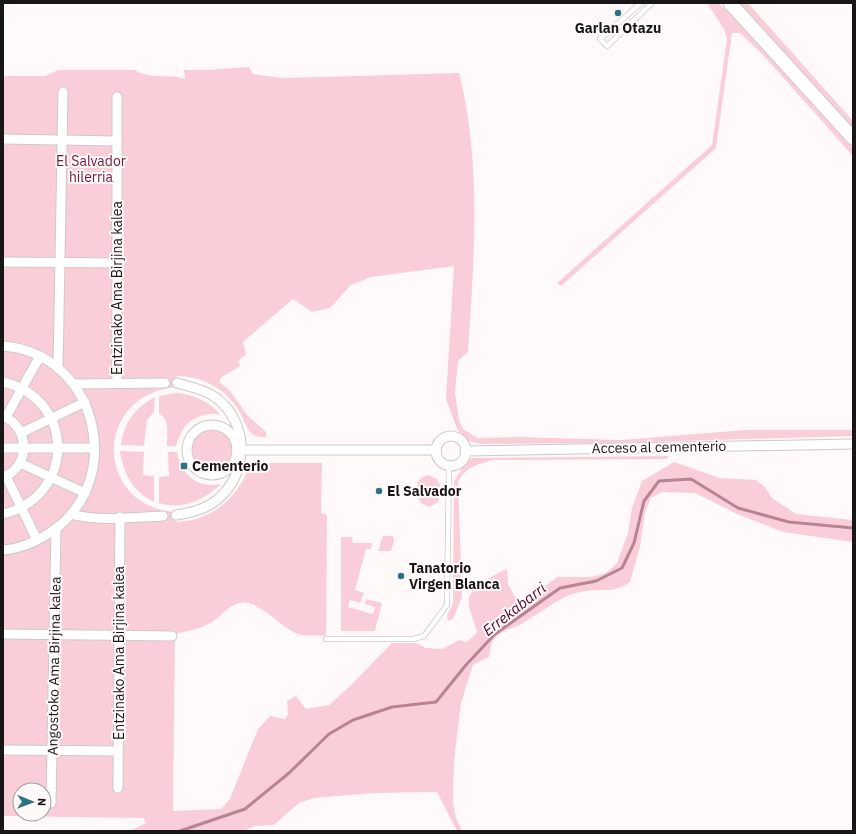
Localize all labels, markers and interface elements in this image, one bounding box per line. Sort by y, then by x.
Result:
marker: Garlan Otazu [613,8,623,18]
place label: Garlan Otazu [575,19,661,37]
park label: El Salvador hilerria [56,152,126,186]
street label: Entzinako Ama Birjina kalea [108,200,126,375]
street label: Acceso al cementerio [592,437,727,457]
place label: Cementerio [192,457,269,475]
marker: Cementerio [179,461,189,471]
place label: El Salvador [387,482,462,500]
marker: El Salvador [374,486,384,496]
place label: Tanatorio Virgen Blanca [409,559,500,593]
street label: Entzinako Ama Birjina kalea [110,565,128,740]
marker: Tanatorio Virgen Blanca [396,571,406,581]
street label: Angostoko Ama Birjina kalea [43,576,65,756]
water label: Errekabarri [478,578,550,640]
north arrow [12,782,52,822]
text: N [35,798,49,806]

